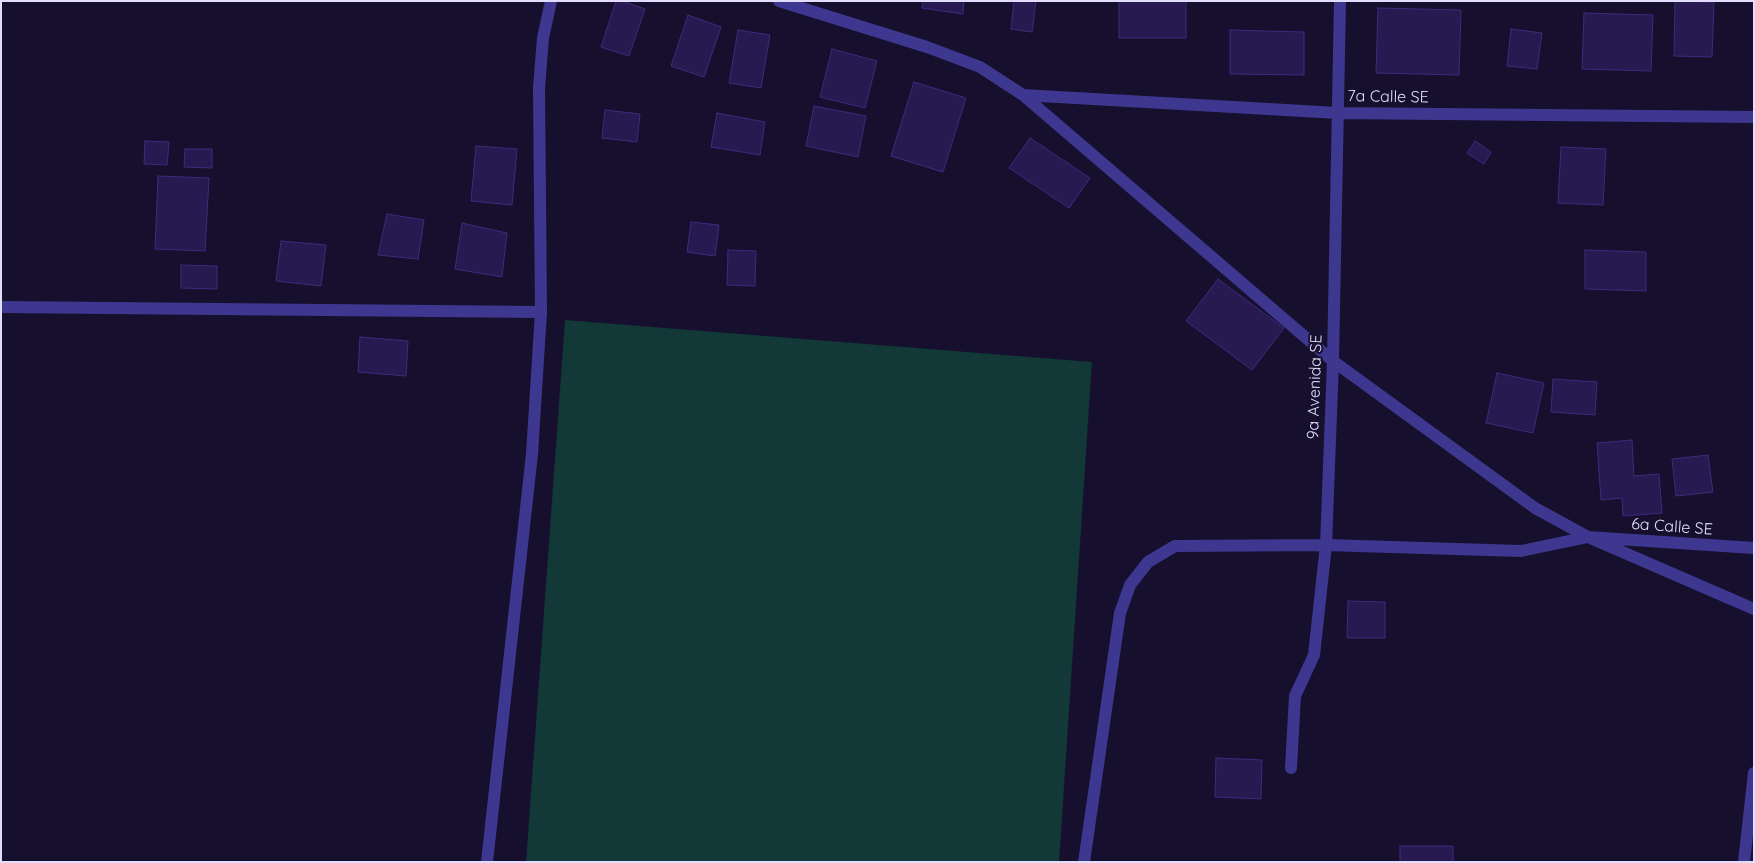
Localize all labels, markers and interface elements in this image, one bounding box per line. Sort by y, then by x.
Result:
street label: 7a Calle SE [1347,87,1429,107]
street label: 9a Avenida SE [1304,334,1326,440]
street label: 6a Calle SE [1631,515,1713,539]

